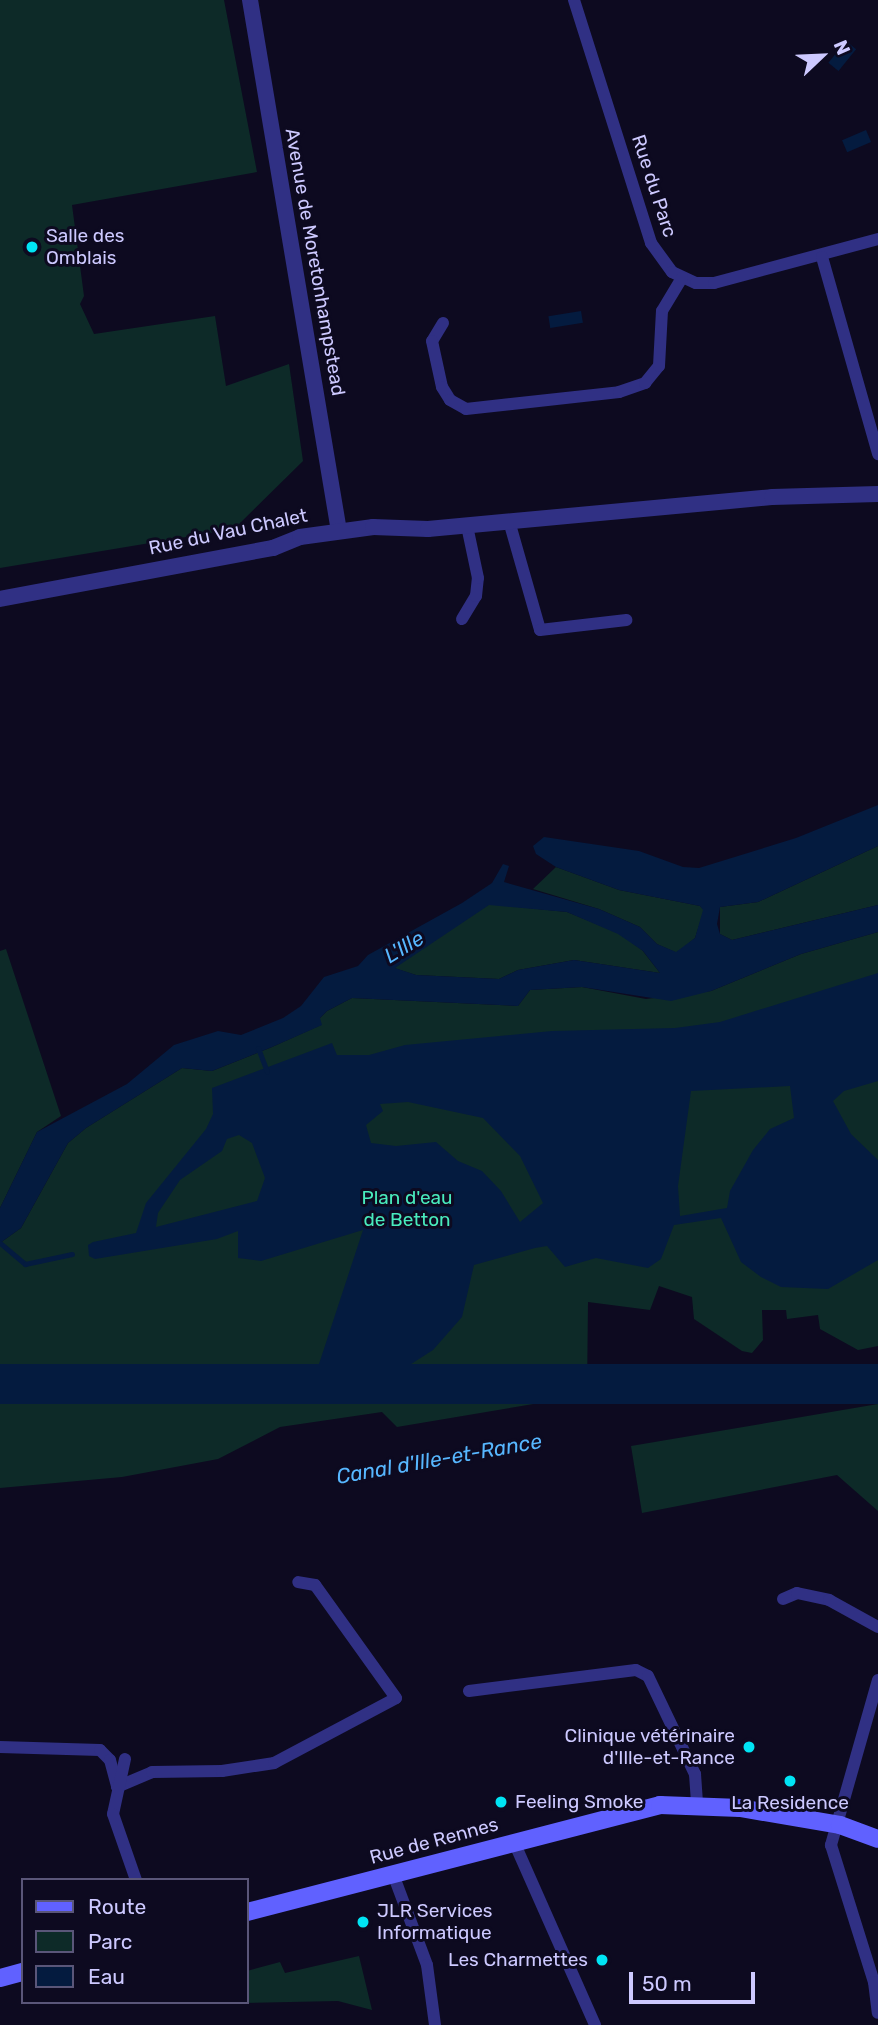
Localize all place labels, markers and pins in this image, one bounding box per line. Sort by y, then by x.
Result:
place label: Salle des Omblais [46,225,124,269]
marker: Salle des Omblais [24,239,40,255]
place label: Clinique vétérinaire d'Ille-et-Rance [564,1725,735,1769]
marker: Clinique vétérinaire d'Ille-et-Rance [741,1739,757,1755]
marker: La Residence [782,1773,798,1789]
place label: Feeling Smoke [515,1791,643,1813]
place label: La Residence [731,1792,849,1814]
marker: Feeling Smoke [493,1794,509,1810]
place label: JLR Services Informatique [377,1900,492,1944]
marker: JLR Services Informatique [355,1914,371,1930]
place label: Les Charmettes [448,1949,588,1971]
marker: Les Charmettes [594,1952,610,1968]

